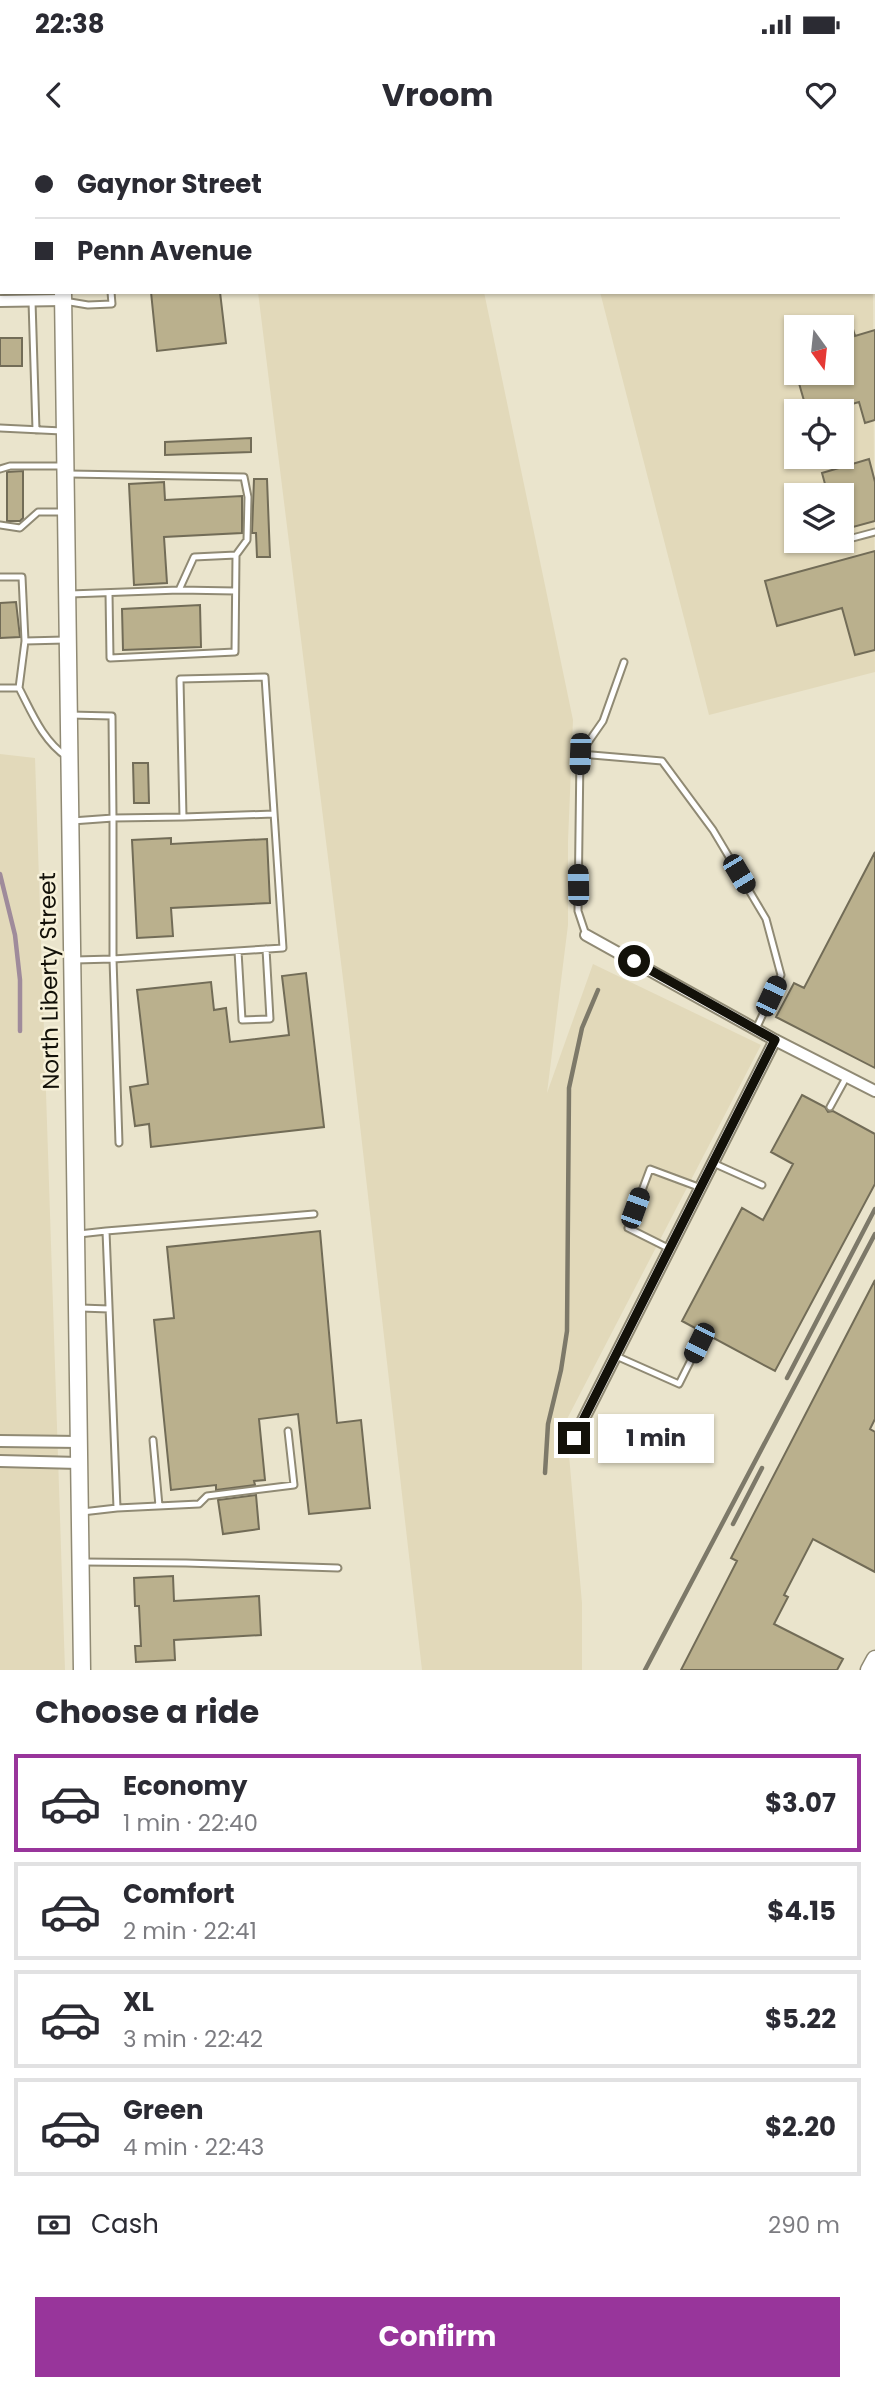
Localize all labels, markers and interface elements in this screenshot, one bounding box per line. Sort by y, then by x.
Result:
text: 22:38 [35,6,105,42]
text: Vroom [382,72,493,117]
icon: back [35,76,73,114]
icon: heart [802,76,840,114]
text: Gaynor Street [77,166,262,202]
text: Penn Avenue [77,233,252,269]
north arrow [784,315,854,385]
map controls [784,315,854,553]
button: locate [784,399,854,469]
button: layers [784,483,854,553]
car [569,733,592,775]
car [720,851,759,897]
car [568,864,589,906]
street label: North Liberty Street [31,872,67,1090]
route start [618,945,650,977]
car [753,973,790,1019]
car [618,1185,653,1231]
car [681,1320,718,1366]
callout: 1 min [598,1414,714,1462]
route end [558,1422,590,1454]
text: 1 min [626,1422,686,1454]
text: Choose a ride [35,1689,259,1734]
text: Economy [123,1768,247,1804]
icon: car [39,1772,102,1835]
text: $3.07 [765,1785,836,1821]
text: 1 min · 22:40 [123,1807,258,1839]
text: Comfort [123,1876,235,1912]
icon: car [39,1880,102,1943]
text: $4.15 [767,1893,836,1929]
text: 2 min · 22:41 [123,1915,257,1947]
text: XL [123,1984,154,2020]
icon: car [39,1988,102,2051]
text: $5.22 [765,2001,836,2037]
text: 3 min · 22:42 [123,2023,263,2055]
text: Green [123,2092,204,2128]
icon: car [39,2096,102,2159]
text: $2.20 [765,2109,836,2145]
text: 4 min · 22:43 [123,2131,264,2163]
icon: cash [35,2206,73,2244]
text: Cash [91,2206,159,2242]
text: 290 m [768,2209,840,2241]
button: Confirm [35,2297,840,2377]

